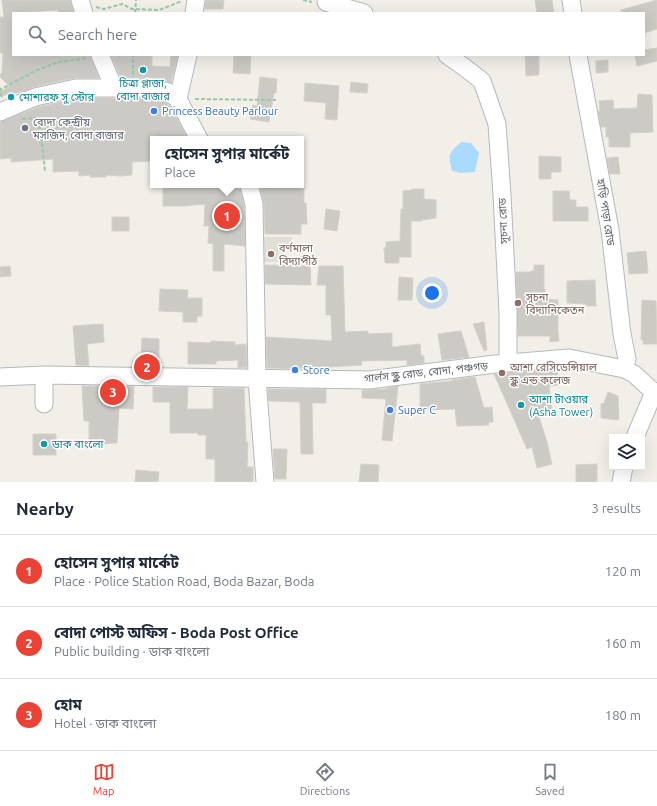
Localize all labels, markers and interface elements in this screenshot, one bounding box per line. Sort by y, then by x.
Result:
search box [12,12,645,56]
icon: search [26,23,48,45]
text: Search here [58,26,137,43]
marker: চিত্রা প্লাজা, বোদা বাজার [138,65,148,75]
place label: চিত্রা প্লাজা, বোদা বাজার [116,77,170,102]
place label: মোশারফ সু স্টোর [19,91,94,104]
marker: মোশারফ সু স্টোর [6,92,16,102]
place label: Princess Beauty Parlour [162,105,279,117]
marker: Princess Beauty Parlour [149,106,159,116]
place label: বোদা কেন্দ্রীয় মসজিদ, বোদা বাজার [32,116,124,141]
marker: বোদা কেন্দ্রীয় মসজিদ, বোদা বাজার [20,123,30,133]
popup [150,136,304,188]
text: হোসেন সুপার মার্কেট [165,145,289,162]
text: Place [165,165,196,179]
street label: হাড়ি পাড়া রোড [595,177,617,246]
street label: সূচনা রোড [496,197,511,245]
pin: 1 [214,201,240,231]
place label: বর্ণমালা বিদ্যাপীঠ [278,241,318,267]
marker: বর্ণমালা বিদ্যাপীঠ [266,249,276,259]
your location [422,283,442,303]
place label: সূচনা বিদ্যানিকেতন [525,291,585,316]
marker: সূচনা বিদ্যানিকেতন [513,298,523,308]
pin: 2 [134,352,160,382]
street label: গার্লস স্কুল রোড, বোদা, পঞ্চগড় [363,359,489,386]
place label: আশা রেসিডেন্সিয়াল স্কুল এন্ড কলেজ [509,361,598,387]
place label: Store [303,364,330,376]
marker: Store [290,365,300,375]
marker: আশা রেসিডেন্সিয়াল স্কুল এন্ড কলেজ [497,368,507,378]
pin: 3 [100,377,126,407]
place label: আশা টাওয়ার (Asha Tower) [528,393,593,419]
marker: আশা টাওয়ার (Asha Tower) [516,400,526,410]
place label: Super C [398,404,436,416]
marker: Super C [385,405,395,415]
map controls [609,434,645,470]
button: layers [609,434,645,470]
place label: ডাক বাংলো [51,438,104,450]
marker: ডাক বাংলো [39,439,49,449]
text: Nearby [16,499,74,518]
text: 3 results [591,501,641,515]
text: হোসেন সুপার মার্কেট [54,554,179,571]
text: 1 [25,564,33,578]
text: 120 m [605,564,641,578]
text: Place · Police Station Road, Boda Bazar, Boda [54,574,315,588]
text: বোদা পোস্ট অফিস - Boda Post Office [54,624,299,641]
text: 2 [25,636,33,650]
text: 160 m [605,636,641,650]
text: Public building · ডাক বাংলো [54,644,210,658]
text: হোম [54,696,82,713]
text: 3 [25,708,33,722]
text: 180 m [605,708,641,722]
text: Hotel · ডাক বাংলো [54,716,156,730]
tab: Map [93,761,115,797]
tab: Directions [300,761,350,797]
tab: Saved [535,761,564,797]

